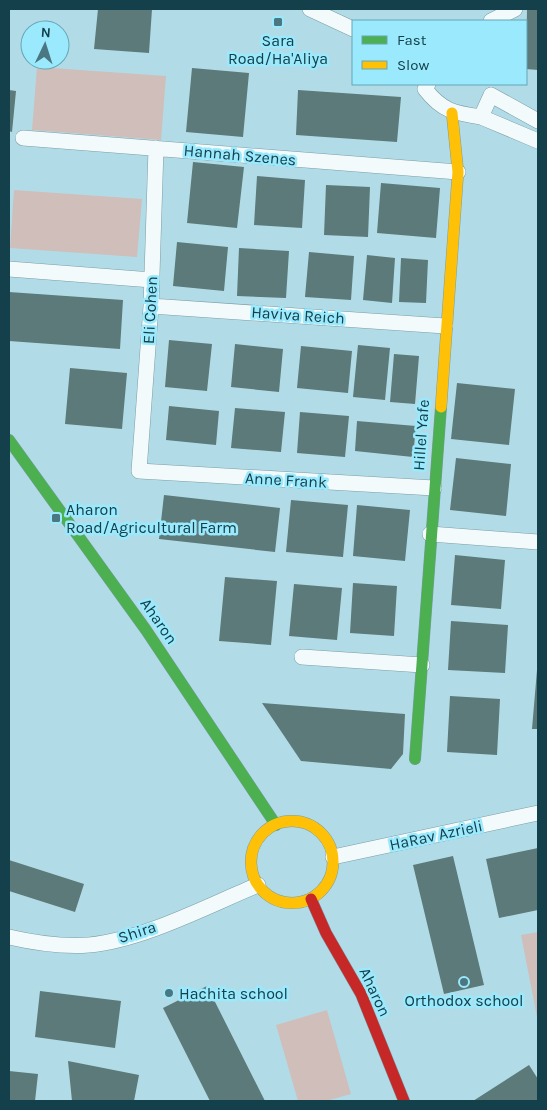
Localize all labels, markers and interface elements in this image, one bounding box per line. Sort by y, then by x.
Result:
marker: Sara Road/Ha'Aliya [272,16,284,28]
north arrow [20,20,70,70]
legend [352,20,527,85]
text: N [40,24,51,41]
place label: Sara Road/Ha'Aliya [228,31,328,68]
text: Fast [397,31,427,49]
text: Slow [397,56,429,74]
street label: Hannah Szenes [183,141,297,169]
street label: Eli Cohen [139,275,161,345]
street label: Haviva Reich [251,302,345,328]
street label: Hillel Yafe [409,399,433,471]
street label: Anne Frank [244,468,328,492]
place label: Aharon Road/Agricultural Farm [66,500,237,537]
marker: Aharon Road/Agricultural Farm [50,512,62,524]
street label: Aharon [136,594,182,648]
street label: HaRav Azrieli [388,816,484,854]
street label: Shira [116,917,158,947]
street label: Aharon [355,964,395,1020]
marker: Orthodox school [458,976,470,988]
place label: Hachita school [179,984,288,1003]
marker: Hachita school [163,987,175,999]
place label: Orthodox school [404,991,524,1010]

